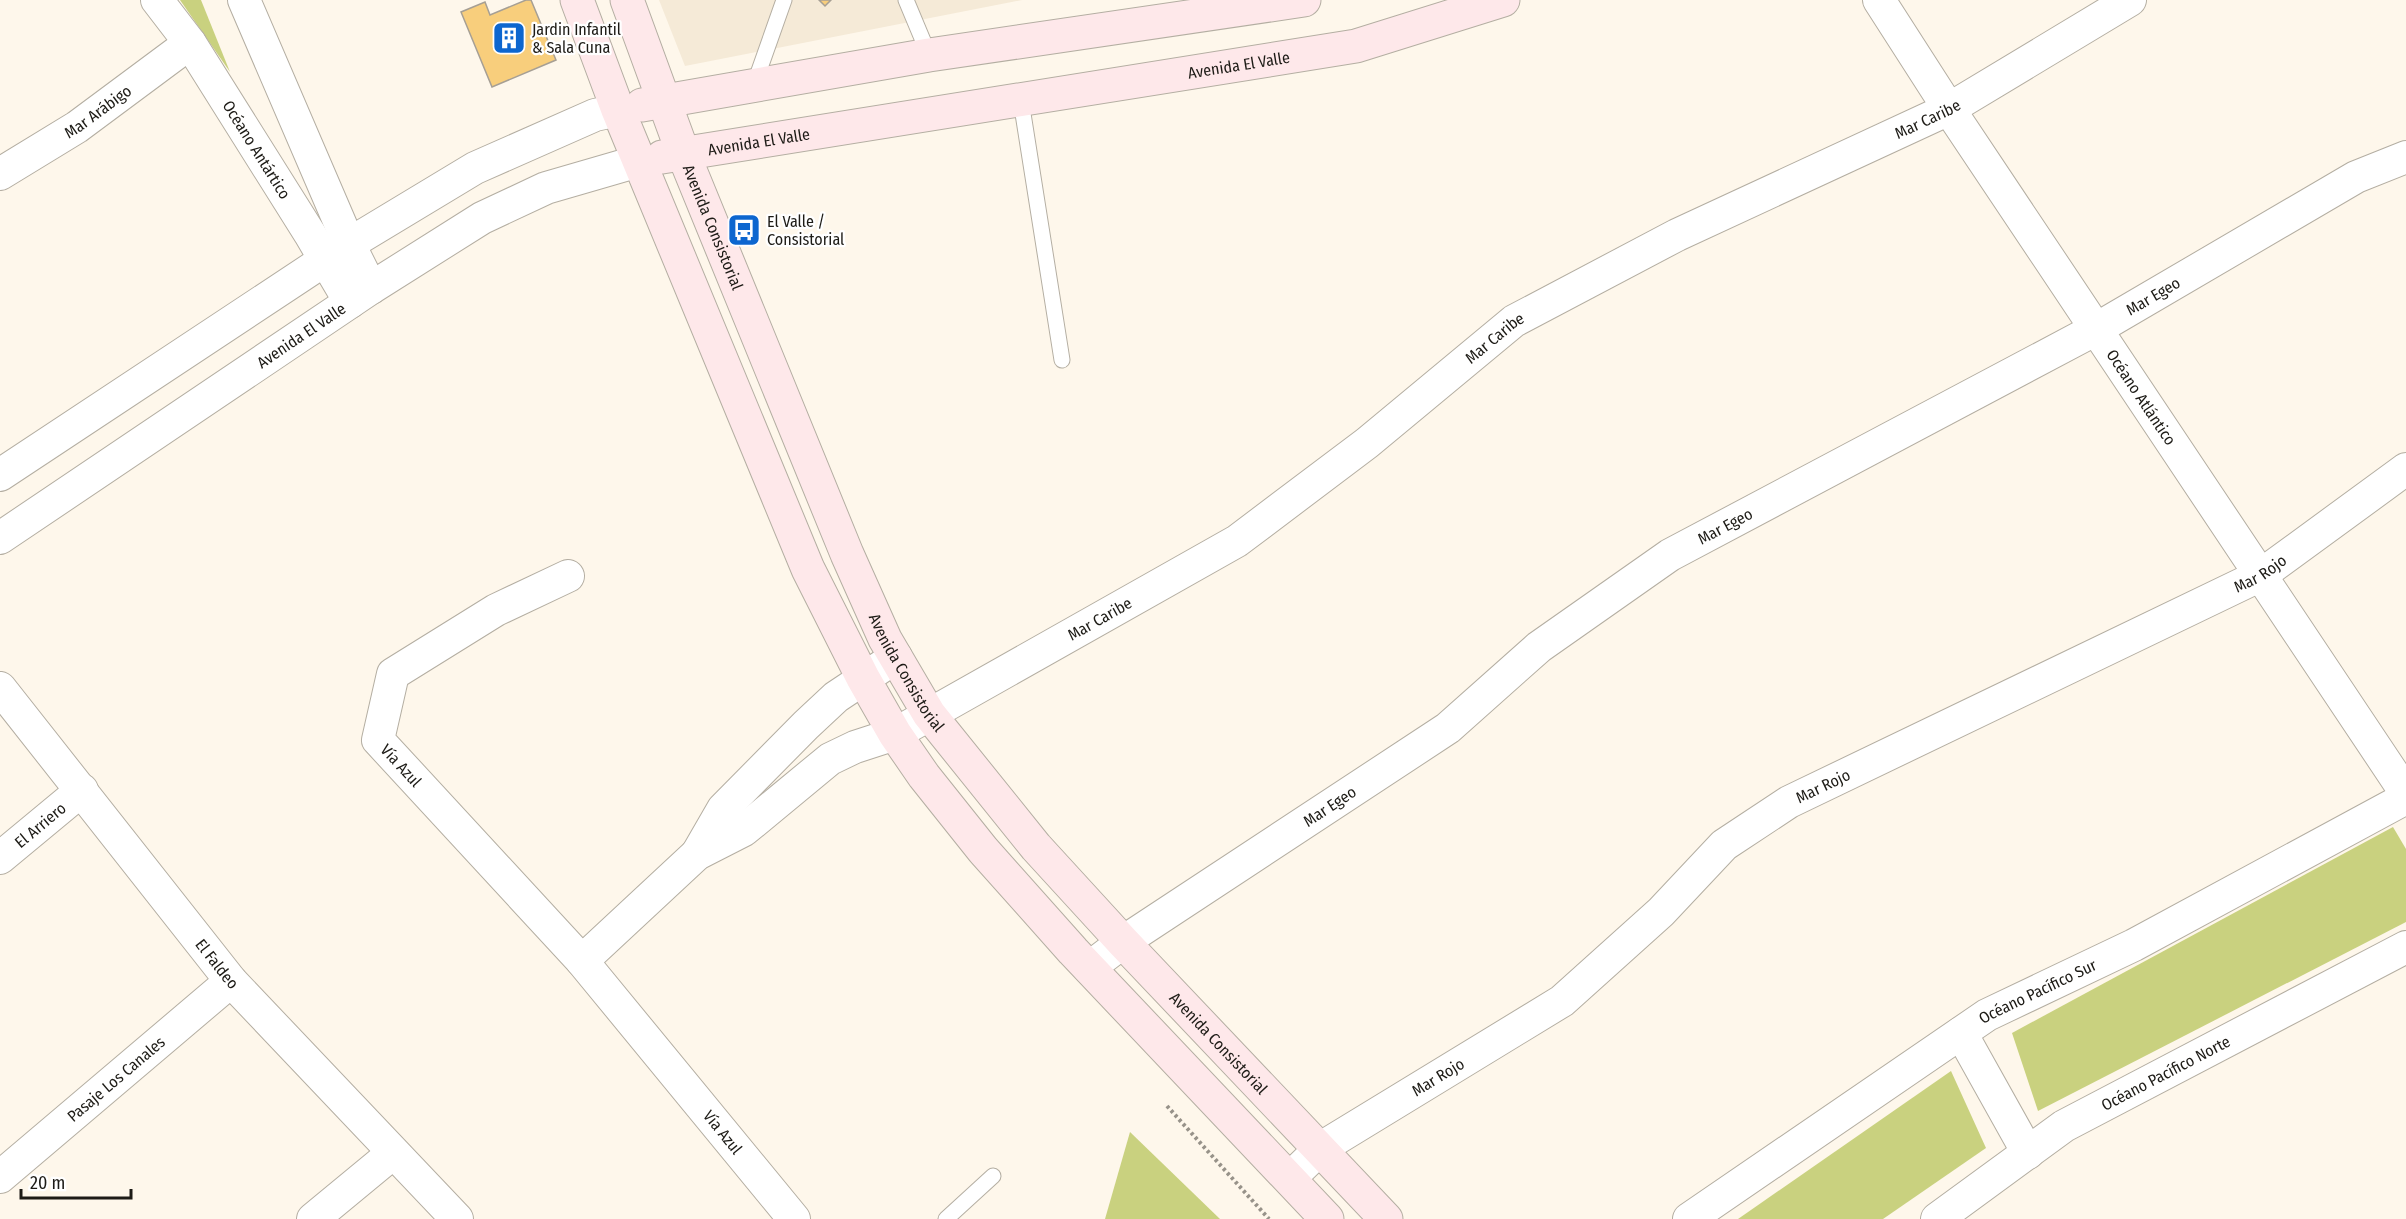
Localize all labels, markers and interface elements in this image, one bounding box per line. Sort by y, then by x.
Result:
building icon: Jardin Infantil & Sala Cuna [491,20,527,56]
place label: Jardin Infantil & Sala Cuna [532,20,621,57]
street label: Avenida El Valle [1186,48,1291,83]
street label: Mar Arábigo [61,81,135,142]
street label: Mar Caribe [1892,95,1964,143]
street label: Océano Antártico [219,97,294,202]
street label: Avenida El Valle [707,124,811,160]
street label: Avenida Consistorial [679,162,747,293]
bus stop icon: El Valle / Consistorial [726,212,762,248]
place label: El Valle / Consistorial [767,212,844,249]
street label: Mar Egeo [2123,273,2184,319]
street label: Avenida El Valle [253,299,349,372]
street label: Mar Caribe [1461,309,1527,368]
street label: Océano Atlántico [2102,346,2180,449]
street label: Mar Egeo [1694,504,1756,549]
street label: Mar Rojo [2231,551,2290,597]
street label: Mar Caribe [1064,593,1135,645]
street label: Avenida Consistorial [865,611,948,735]
street label: Vía Azul [377,740,425,791]
street label: Mar Rojo [1793,765,1853,807]
street label: Mar Egeo [1300,782,1360,831]
street label: El Arriero [11,799,70,852]
street label: El Faldeo [191,935,242,993]
street label: Océano Pacífico Sur [1975,955,2100,1028]
street label: Avenida Consistorial [1166,988,1271,1098]
street label: Pasaje Los Canales [64,1032,169,1126]
street label: Océano Pacífico Norte [2098,1032,2234,1115]
street label: Mar Rojo [1408,1054,1468,1100]
street label: Vía Azul [699,1106,746,1158]
scale bar [21,1162,130,1200]
text: 20 m [30,1172,65,1194]

